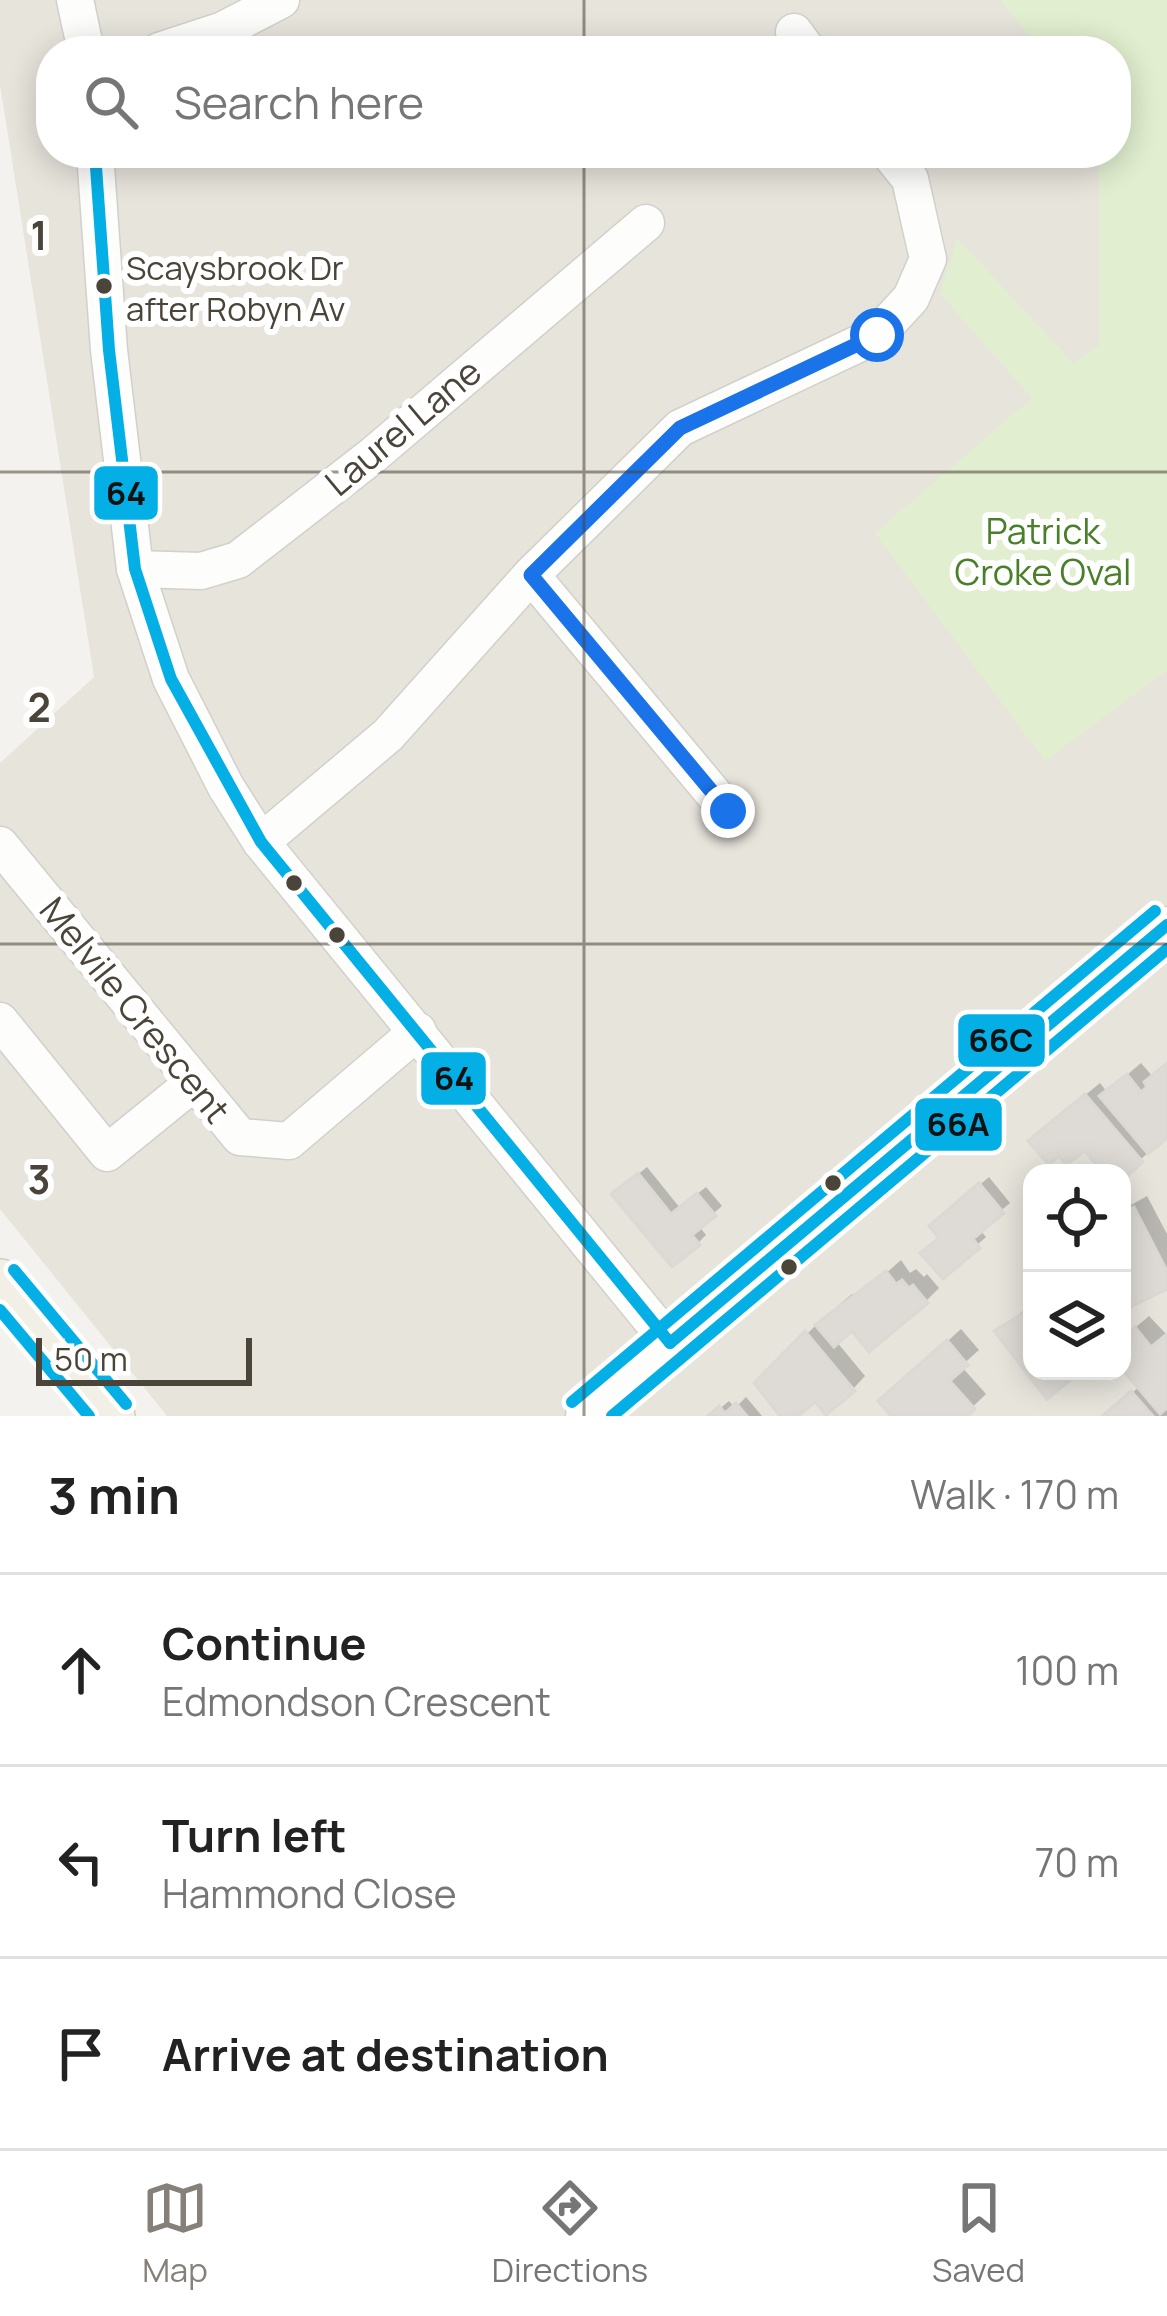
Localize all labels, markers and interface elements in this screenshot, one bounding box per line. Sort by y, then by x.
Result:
search box [36,36,1131,168]
icon: search [78,69,144,135]
text: Search here [174,71,424,133]
text: 1 [30,208,48,262]
place label: Scaysbrook Dr after Robyn Av [126,245,346,331]
marker: Scaysbrook Dr after Robyn Av [93,275,115,297]
route start [850,308,904,362]
street label: Laurel Lane [314,347,491,506]
line badge: 64 [92,464,160,522]
text: 64 [106,470,146,515]
park label: Patrick Croke Oval [954,506,1132,596]
text: 2 [27,680,51,734]
route end [701,784,755,838]
unlabelled marker [283,872,305,894]
street label: Melvile Crescent [29,887,242,1133]
unlabelled marker [326,924,348,946]
line badge: 66C [956,1012,1047,1069]
text: 66C [968,1017,1034,1062]
line badge: 64 [419,1050,488,1107]
text: 64 [434,1055,474,1100]
line badge: 66A [913,1096,1004,1153]
text: 66A [926,1101,990,1146]
text: 3 [28,1152,50,1206]
map controls [1023,1164,1131,1380]
button: locate [1023,1164,1131,1272]
unlabelled marker [822,1172,844,1194]
unlabelled marker [778,1256,800,1278]
button: layers [1023,1272,1131,1380]
scale bar [36,1332,252,1385]
text: 50 m [54,1336,128,1381]
text: 3 min [48,1460,180,1529]
text: Walk · 170 m [910,1467,1119,1521]
text: Continue [162,1612,367,1674]
icon: ahead [48,1637,114,1703]
text: 100 m [1015,1643,1119,1697]
text: Edmondson Crescent [162,1674,551,1728]
text: Turn left [162,1804,347,1866]
icon: left [48,1829,114,1895]
text: 70 m [1035,1835,1119,1889]
text: Hammond Close [162,1866,457,1920]
icon: arrive [48,2021,114,2087]
text: Arrive at destination [162,2023,609,2085]
tab: Map [142,2175,208,2292]
tab: Directions [492,2175,648,2292]
tab: Saved [932,2175,1025,2292]

